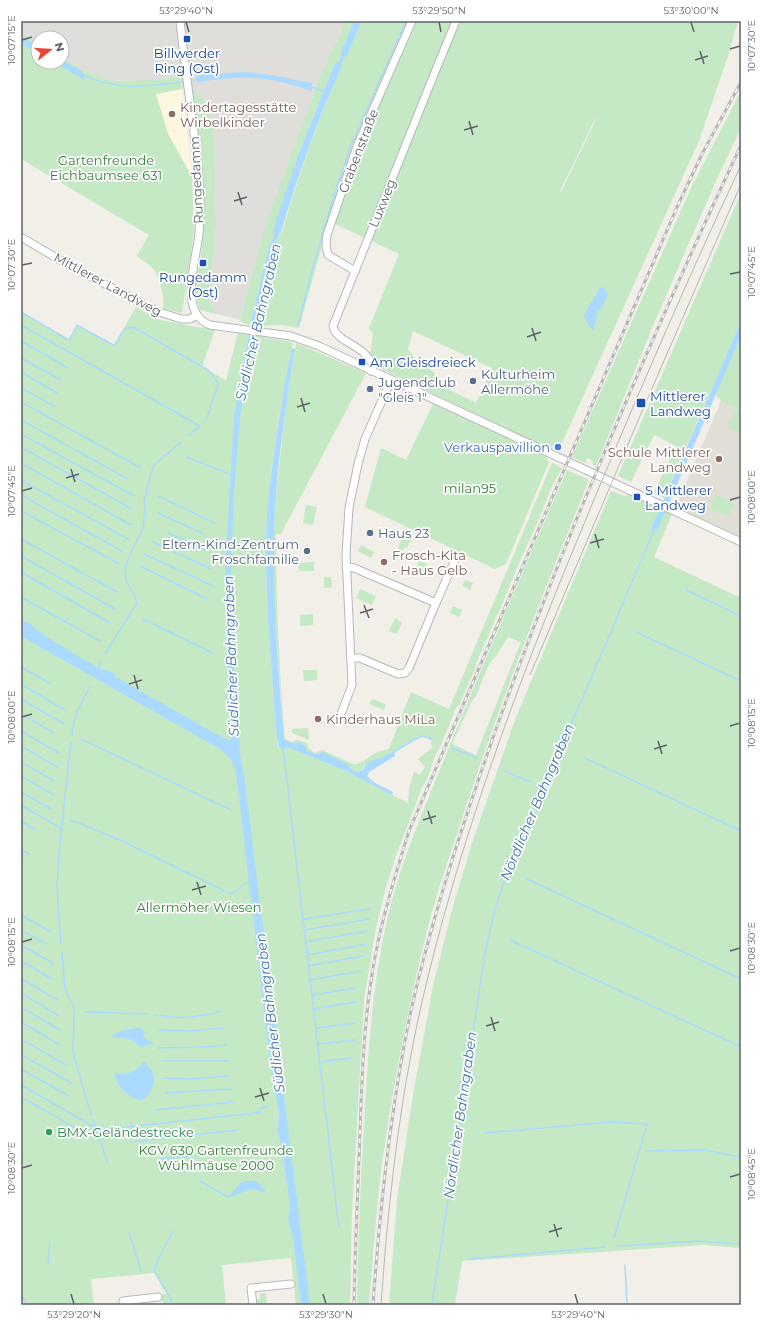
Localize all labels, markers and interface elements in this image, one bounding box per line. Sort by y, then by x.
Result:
text: 53°29'40"N [159,4,213,17]
text: 53°29'50"N [412,4,466,17]
text: 53°30'00"N [663,4,719,17]
text: 10°07'15"E [5,15,18,65]
text: 10°07'30"E [745,20,758,72]
north arrow [30,30,70,70]
marker: Billwerder Ring (Ost) [182,34,192,44]
text: N [52,41,68,53]
place label: Billwerder Ring (Ost) [154,45,220,76]
place label: Kindertagesstätte Wirbelkinder [180,99,297,130]
street label: Grabenstraße [335,107,381,195]
marker: Kindertagesstätte Wirbelkinder [167,109,177,119]
street label: Rungedamm [186,136,206,224]
park label: Gartenfreunde Eichbaumsee 631 [50,152,162,183]
street label: Luxweg [365,176,399,230]
text: 10°07'30"E [5,239,18,291]
water label: Südlicher Bahngraben [231,242,285,402]
text: 10°07'45"E [745,246,758,298]
street label: Mittlerer Landweg [51,249,165,319]
marker: Rungedamm (Ost) [198,258,208,268]
place label: Rungedamm (Ost) [159,269,247,300]
place label: Am Gleisdreieck [370,354,476,370]
marker: Am Gleisdreieck [357,357,367,367]
place label: Kulturheim Allermöhe [481,366,555,397]
place label: Jugendclub "Gleis 1" [377,374,456,405]
marker: Kulturheim Allermöhe [468,376,478,386]
marker: Jugendclub "Gleis 1" [365,384,375,394]
place label: Mittlerer Landweg [650,388,711,419]
marker: Mittlerer Landweg [635,397,647,409]
place label: Verkauspavillion [444,439,550,455]
marker: Verkauspavillion [553,442,563,452]
place label: Schule Mittlerer Landweg [608,444,711,475]
marker: Schule Mittlerer Landweg [714,454,724,464]
text: 10°07'45"E [5,465,18,517]
text: 10°08'00"E [745,470,758,524]
park label: milan95 [444,480,496,496]
place label: S Mittlerer Landweg [645,482,712,513]
marker: S Mittlerer Landweg [632,492,642,502]
place label: Haus 23 [378,525,429,541]
marker: Haus 23 [365,528,375,538]
place label: Eltern-Kind-Zentrum Froschfamilie [162,536,299,567]
marker: Eltern-Kind-Zentrum Froschfamilie [302,546,312,556]
place label: Frosch-Kita - Haus Gelb [392,547,467,578]
marker: Frosch-Kita - Haus Gelb [379,557,389,567]
water label: Südlicher Bahngraben [219,575,243,737]
text: 10°08'00"E [5,690,18,744]
text: 10°08'15"E [745,698,758,748]
place label: Kinderhaus MiLa [326,711,436,727]
marker: Kinderhaus MiLa [313,714,323,724]
water label: Nördlicher Bahngraben [496,721,578,883]
park label: Allermöher Wiesen [136,899,262,915]
text: 10°08'15"E [5,917,18,967]
text: 10°08'30"E [745,921,758,974]
water label: Südlicher Bahngraben [251,932,289,1094]
water label: Nördlicher Bahngraben [439,1030,481,1200]
place label: BMX-Geländestrecke [57,1124,194,1140]
marker: BMX-Geländestrecke [44,1127,54,1137]
text: 10°08'30"E [5,1141,18,1194]
park label: KGV 630 Gartenfreunde Wühlmäuse 2000 [139,1142,294,1173]
text: 10°08'45"E [745,1148,758,1200]
text: 53°29'20"N [47,1308,101,1321]
text: 53°29'30"N [299,1308,353,1321]
text: 53°29'40"N [551,1308,605,1321]

